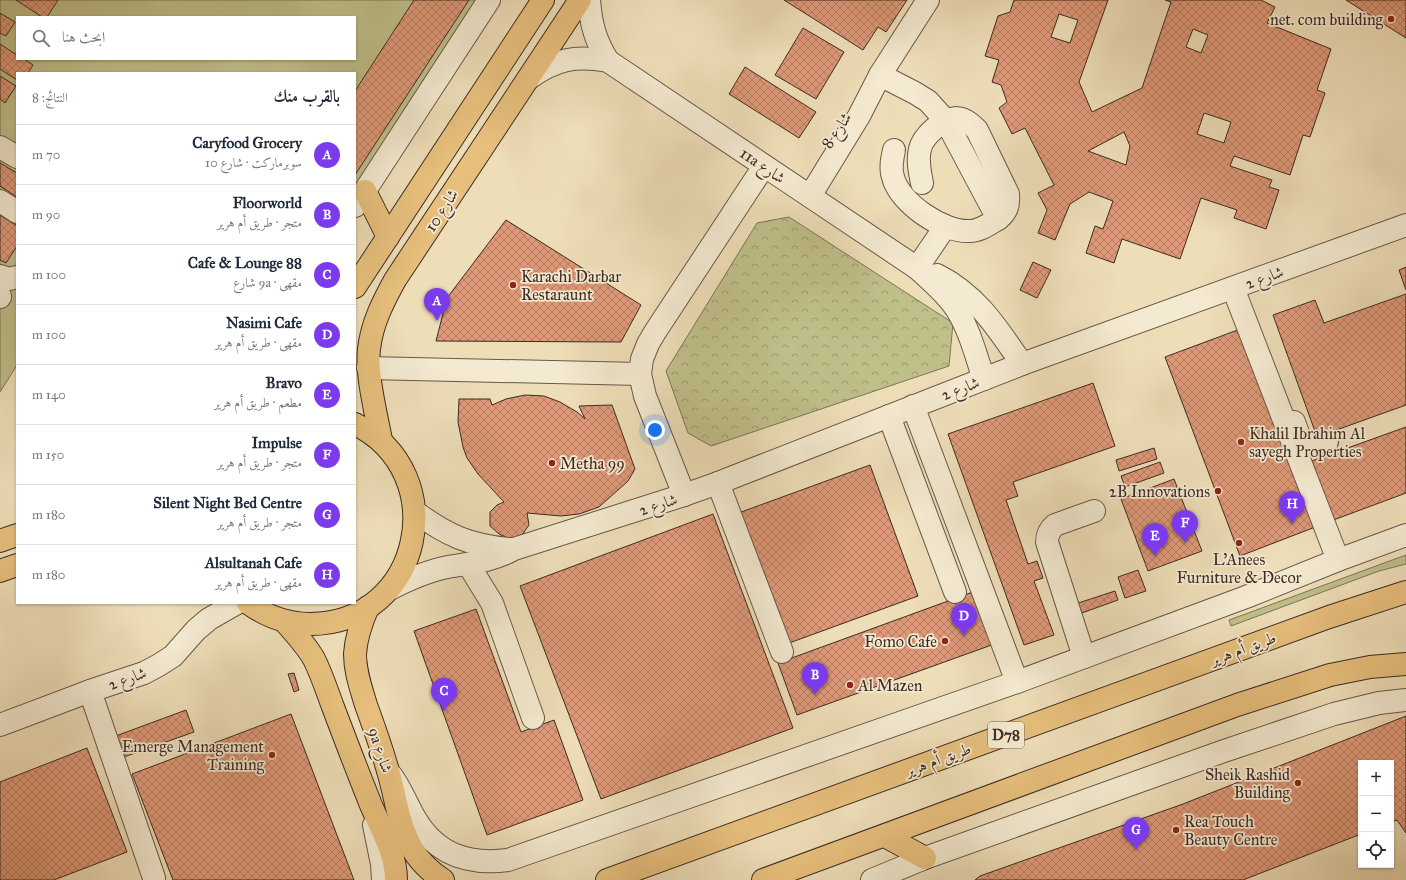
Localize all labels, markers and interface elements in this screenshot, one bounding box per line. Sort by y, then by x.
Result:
place label: net. com building [1270,10,1384,30]
marker: net. com building [1386,14,1396,24]
search box [16,16,356,60]
icon: search [30,27,52,49]
text: ابحث هنا [62,28,105,46]
text: بالقرب منك [274,86,340,107]
text: النتائج: 8 [32,90,68,106]
street label: شارع 8 [817,108,859,154]
text: Caryfood Grocery [192,134,302,152]
street label: 11a شارع [734,143,789,191]
text: 70 m [32,147,60,163]
text: A [323,147,331,163]
text: سوبرماركت · شارع 10 [205,155,302,171]
street label: شارع 10 [421,185,465,237]
text: Floorworld [233,194,302,212]
text: 90 m [32,207,60,223]
text: B [323,207,331,223]
text: متجر · طريق أم هرير [217,215,302,231]
text: Cafe & Lounge 88 [188,254,302,272]
street label: شارع 2 [1243,262,1287,297]
text: 100 m [32,267,66,283]
text: C [323,267,331,283]
place label: Karachi Darbar Restaraunt [521,267,621,304]
text: مقهى · 9a شارع [233,275,302,291]
marker: Karachi Darbar Restaraunt [508,280,518,290]
pin: A [424,288,450,321]
text: Nasimi Cafe [226,314,302,332]
text: 100 m [32,327,66,343]
text: D [322,327,332,343]
text: مقهى · طريق أم هرير [215,335,302,351]
street label: شارع 2 [939,373,983,408]
text: Bravo [266,374,302,392]
text: 140 m [32,387,66,403]
text: E [322,387,332,403]
text: مطعم · طريق أم هرير [214,395,302,411]
your location [645,420,665,440]
place label: Khalil Ibrahim Al sayegh Properties [1249,424,1366,462]
text: Impulse [252,434,302,452]
marker: Khalil Ibrahim Al sayegh Properties [1236,437,1246,447]
text: 150 m [32,447,64,463]
text: F [323,447,331,463]
place label: Metha 99 [560,454,625,473]
text: متجر · طريق أم هرير [217,455,302,471]
marker: Metha 99 [547,458,557,468]
place label: 2B Innovations [1109,482,1210,501]
marker: 2B Innovations [1213,486,1223,496]
street label: شارع 2 [637,489,681,523]
pin: H [1279,491,1305,524]
text: Silent Night Bed Centre [153,494,302,512]
text: 180 m [32,507,65,523]
text: G [322,507,332,523]
pin: F [1172,510,1198,543]
text: متجر · طريق أم هرير [217,515,302,531]
pin: E [1142,523,1168,556]
marker: L'Anees Furniture & Decor [1234,538,1244,548]
place label: L'Anees Furniture & Decor [1176,550,1302,587]
text: Alsultanah Cafe [205,554,302,572]
text: 180 m [32,567,65,583]
text: H [321,567,333,583]
text: مقهى · طريق أم هرير [215,575,302,591]
pin: D [951,603,977,636]
street label: طريق أم هرير [1205,626,1280,675]
place label: Fomo Cafe [864,632,937,651]
marker: Fomo Cafe [940,636,950,646]
pin: B [802,662,828,695]
street label: شارع 2 [106,663,150,698]
place label: Al Mazen [857,676,923,695]
pin: C [431,678,457,711]
marker: Al Mazen [845,680,855,690]
road number: D78 [988,722,1024,748]
street label: 9a شارع [360,725,397,776]
place label: Emerge Management Training [122,737,265,775]
street label: طريق أم هرير [900,737,975,786]
marker: Emerge Management Training [267,750,277,760]
map controls [1358,760,1394,868]
button: + [1358,760,1394,796]
place label: Sheik Rashid Building [1205,765,1291,803]
marker: Sheik Rashid Building [1293,778,1303,788]
button: − [1358,796,1394,832]
place label: Rea Touch Beauty Centre [1184,812,1278,849]
pin: G [1123,817,1149,850]
marker: Rea Touch Beauty Centre [1171,825,1181,835]
button: locate [1358,832,1394,868]

